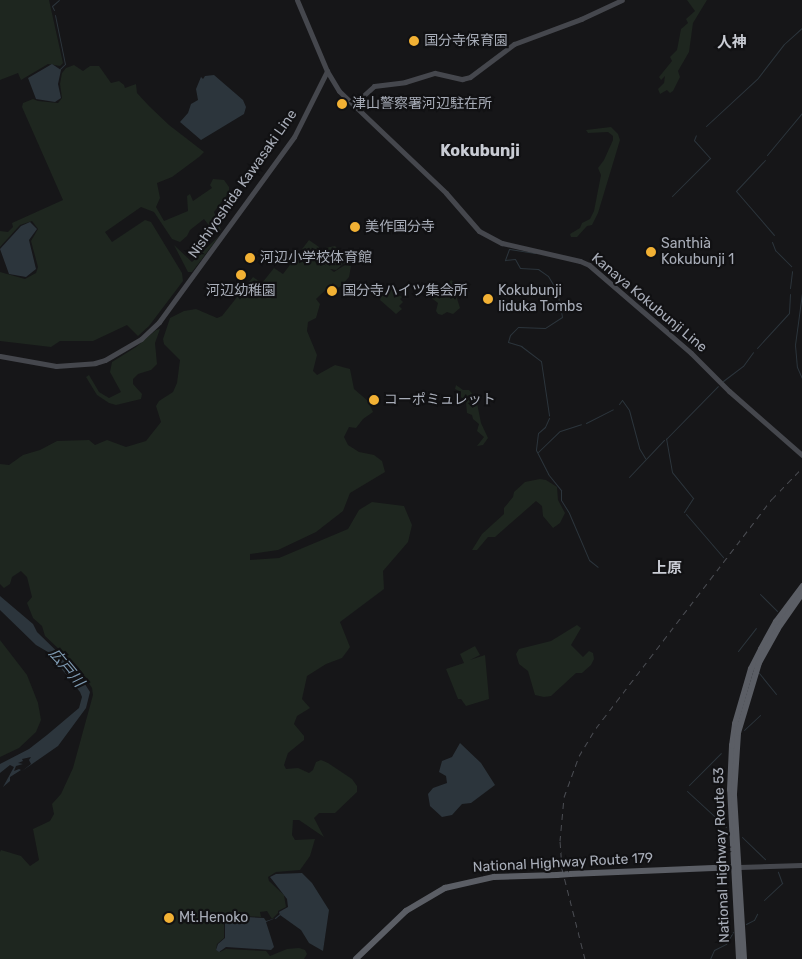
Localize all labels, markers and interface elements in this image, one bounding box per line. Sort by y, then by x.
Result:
place label: 国分寺保育園 [424,33,508,49]
district label: 人神 [717,34,747,52]
marker: 国分寺保育園 [408,35,420,47]
place label: 津山警察署河辺駐在所 [352,96,492,112]
marker: 津山警察署河辺駐在所 [336,98,348,110]
street label: Nishiyoshida Kawasaki Line [185,106,301,262]
district label: Kokubunji [440,141,520,161]
place label: 美作国分寺 [365,219,435,235]
marker: 美作国分寺 [349,221,361,233]
place label: Santhià Kokubunji 1 [661,236,734,268]
marker: Santhià Kokubunji 1 [645,246,657,258]
place label: 河辺小学校体育館 [260,250,372,266]
street label: Kanaya Kokubunji Line [588,250,710,356]
marker: 河辺小学校体育館 [244,252,256,264]
marker: 河辺幼稚園 [235,269,247,281]
place label: 河辺幼稚園 [206,283,276,299]
place label: 国分寺ハイツ集会所 [342,283,468,299]
place label: Kokubunji Iiduka Tombs [498,283,583,316]
marker: 国分寺ハイツ集会所 [326,285,338,297]
marker: Kokubunji Iiduka Tombs [482,293,494,305]
place label: コーポミュレット [384,392,496,408]
marker: コーポミュレット [368,394,380,406]
district label: 上原 [652,560,682,578]
water label: 広戸川 [45,645,87,691]
street label: National Highway Route 53 [711,767,733,943]
street label: National Highway Route 179 [472,850,654,876]
place label: Mt.Henoko [179,910,248,926]
marker: Mt.Henoko [163,912,175,924]

